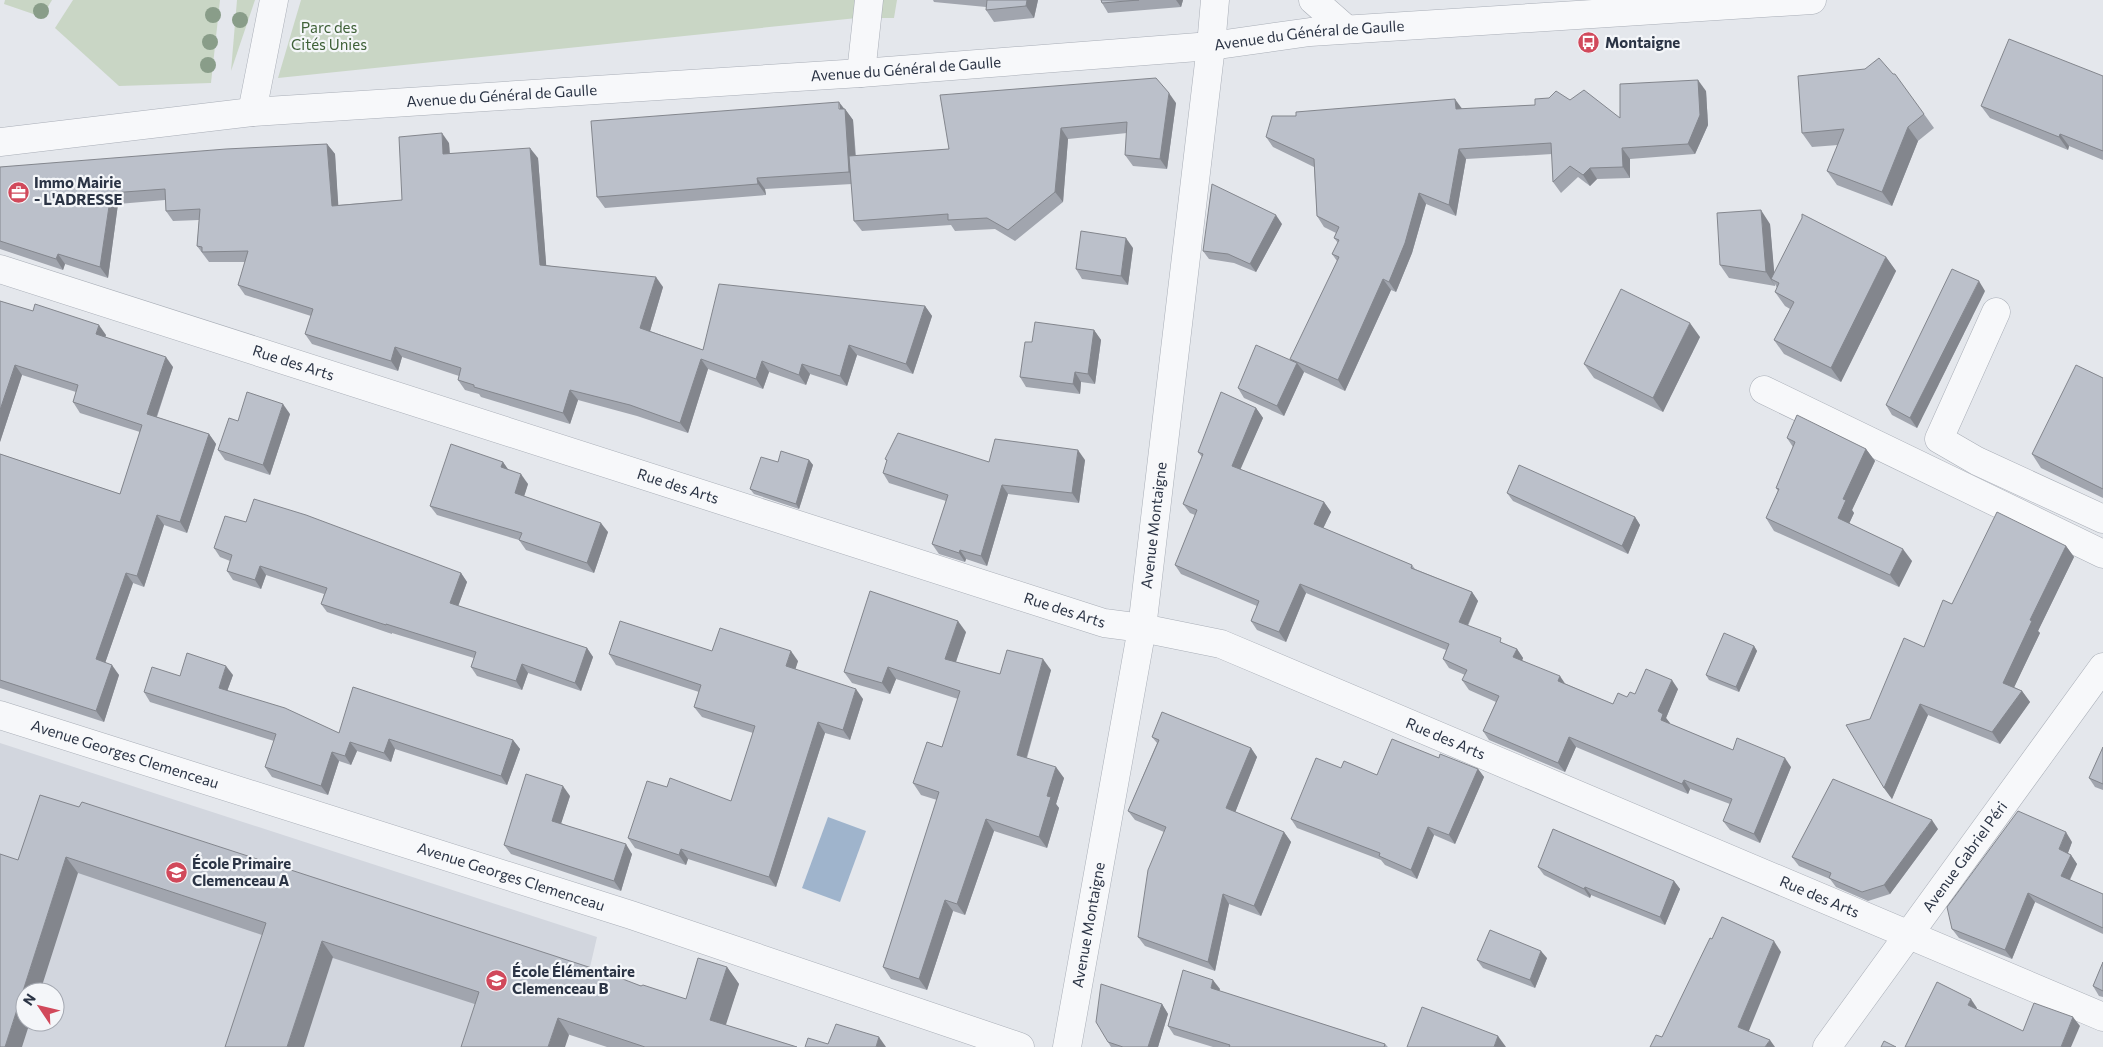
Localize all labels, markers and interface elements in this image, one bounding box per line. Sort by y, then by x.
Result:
street label: Avenue du Général de Gaulle [1213,16,1405,53]
park label: Parc des Cités Unies [291,18,367,53]
bus stop icon: Montaigne [1577,31,1601,55]
place label: Montaigne [1605,33,1680,51]
street label: Avenue du Général de Gaulle [810,52,1002,84]
street label: Avenue du Général de Gaulle [406,80,598,110]
place label: Immo Mairie - L'ADRESSE [34,173,123,208]
office icon: Immo Mairie - L'ADRESSE [6,180,30,204]
street label: Rue des Arts [250,341,337,384]
street label: Avenue Montaigne [1137,461,1170,590]
street label: Rue des Arts [635,464,722,507]
street label: Rue des Arts [1022,588,1108,631]
street label: Rue des Arts [1403,713,1489,763]
street label: Avenue Georges Clemenceau [29,715,221,792]
street label: Avenue Gabriel Péri [1918,798,2010,915]
street label: Avenue Georges Clemenceau [415,838,607,914]
place label: École Primaire Clemenceau A [192,854,291,889]
street label: Avenue Montaigne [1068,860,1108,989]
school or university icon: École Primaire Clemenceau A [164,861,188,885]
street label: Rue des Arts [1777,871,1862,921]
place label: École Élémentaire Clemenceau B [512,962,635,997]
school or university icon: École Élémentaire Clemenceau B [484,969,508,993]
north arrow [15,982,65,1032]
text: N [19,990,39,1008]

